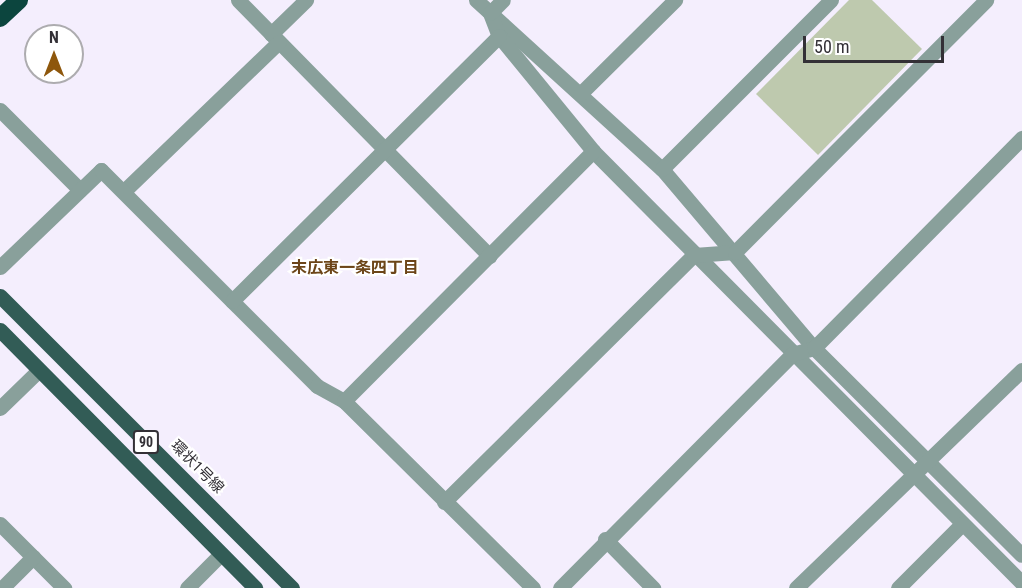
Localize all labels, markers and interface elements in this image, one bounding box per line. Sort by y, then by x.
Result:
north arrow [24,24,84,84]
scale bar [806,24,947,62]
text: N [49,28,59,47]
text: 50 m [814,36,849,57]
district label: 末広東一条四丁目 [291,258,419,278]
road number: 90 [132,431,160,453]
street label: 環状1号線 [167,437,227,497]

